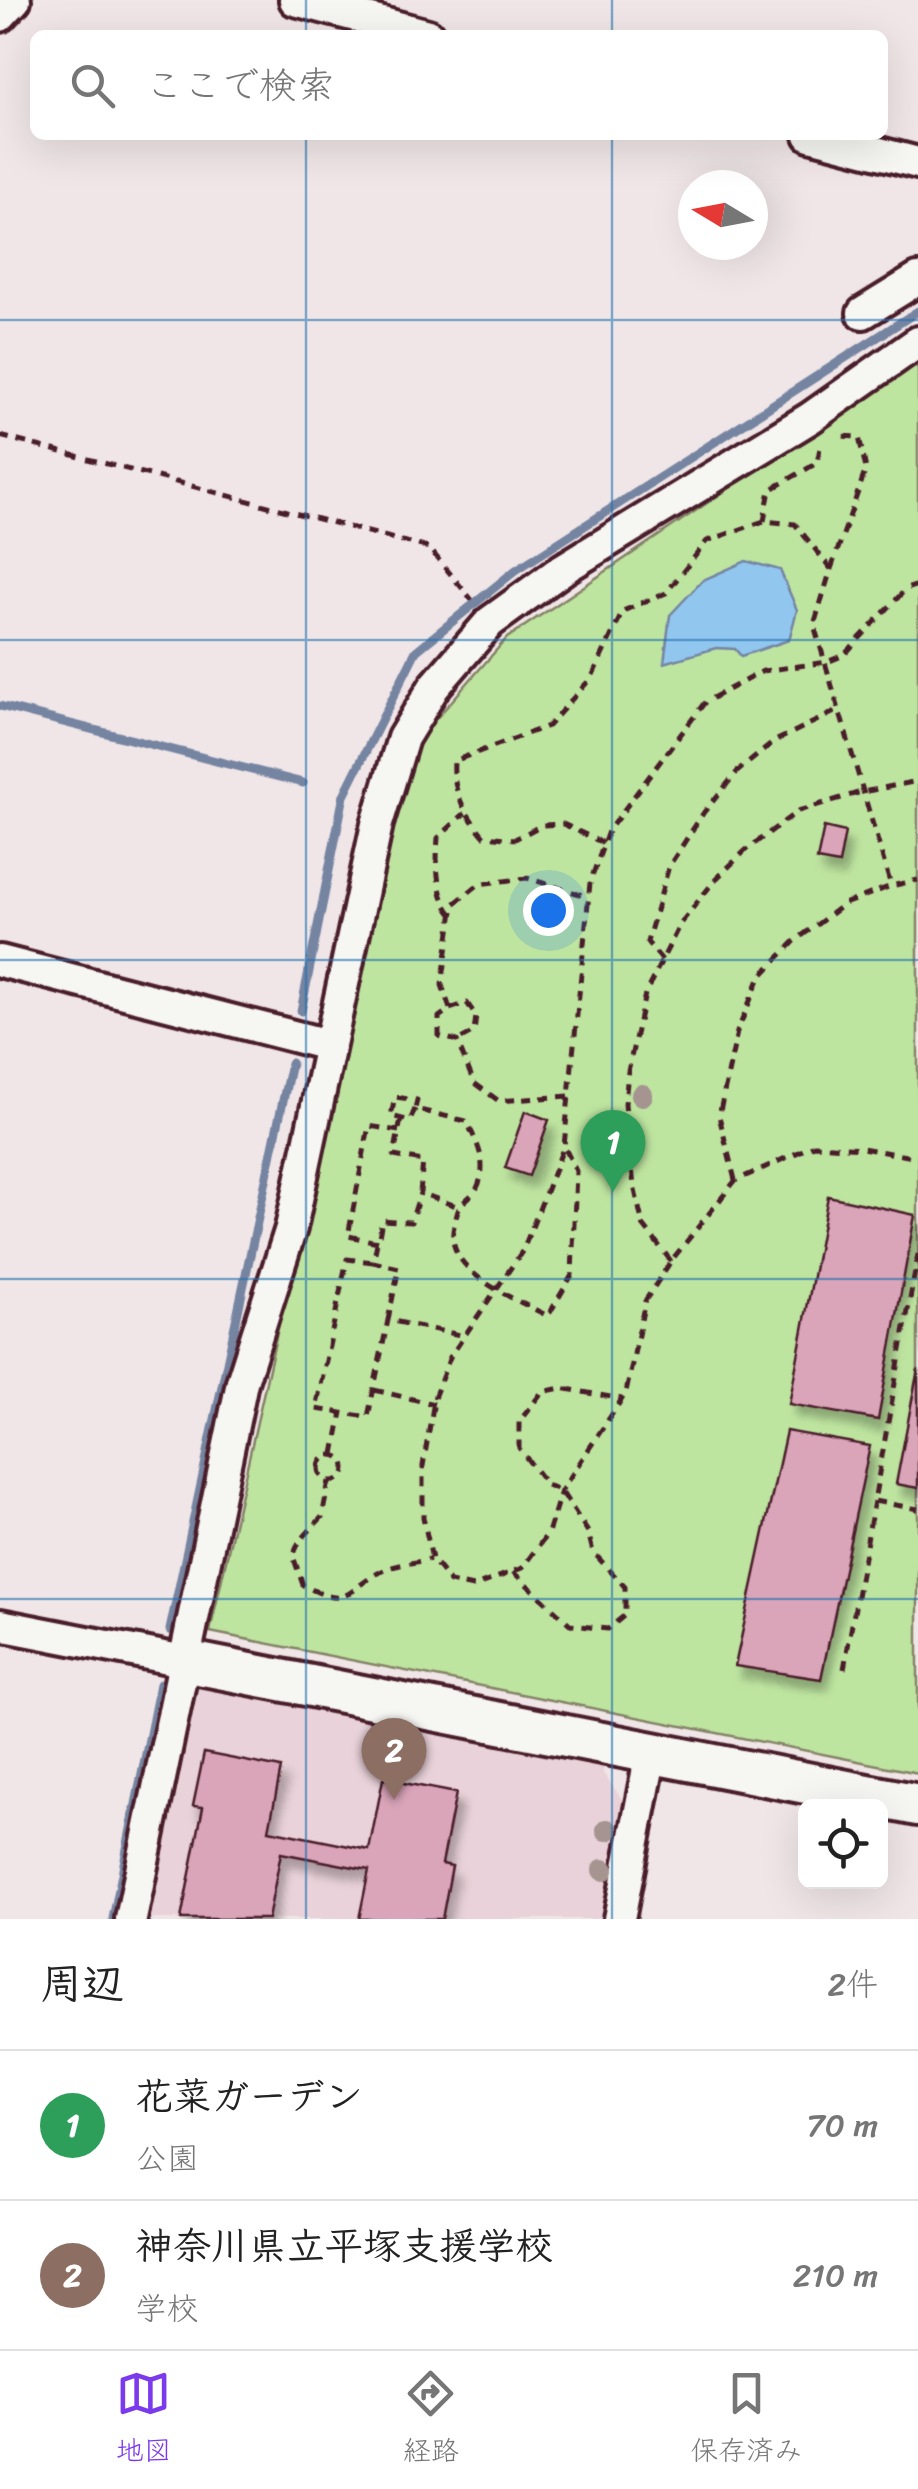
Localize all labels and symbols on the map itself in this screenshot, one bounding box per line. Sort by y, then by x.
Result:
north arrow [678,170,768,260]
your location [523,885,574,936]
pin: 1 [580,1110,646,1192]
pin: 2 [362,1718,426,1800]

